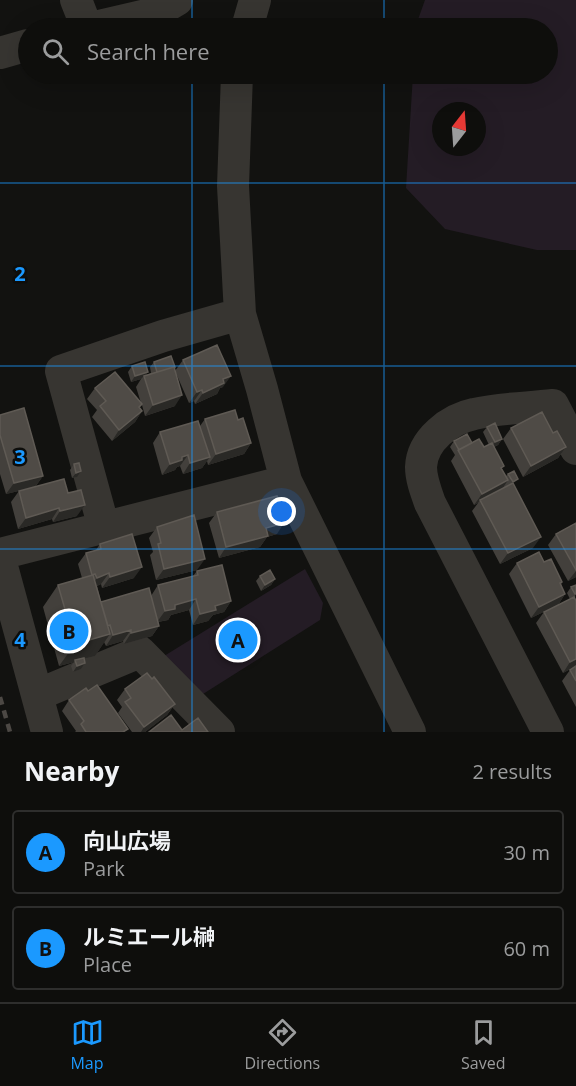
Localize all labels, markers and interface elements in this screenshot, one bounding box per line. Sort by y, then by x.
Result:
search box [18,18,558,84]
icon: search [39,35,72,68]
text: Search here [87,36,210,66]
north arrow [432,102,486,156]
text: 2 [14,260,26,287]
text: 3 [14,443,26,470]
your location [267,497,296,526]
pin: B [50,608,88,654]
pin: A [218,618,258,662]
text: 4 [14,626,26,653]
text: Nearby [24,753,119,789]
text: 2 results [472,758,552,785]
text: 向山広場 [83,825,171,855]
text: A [39,839,52,866]
text: 30 m [503,839,550,866]
text: Park [83,855,125,882]
text: ルミエール榊 [83,921,215,951]
text: B [39,935,52,962]
text: 60 m [503,935,550,962]
text: Place [83,951,132,978]
tab: Map [70,1016,104,1074]
tab: Directions [244,1016,320,1074]
tab: Saved [461,1016,506,1074]

